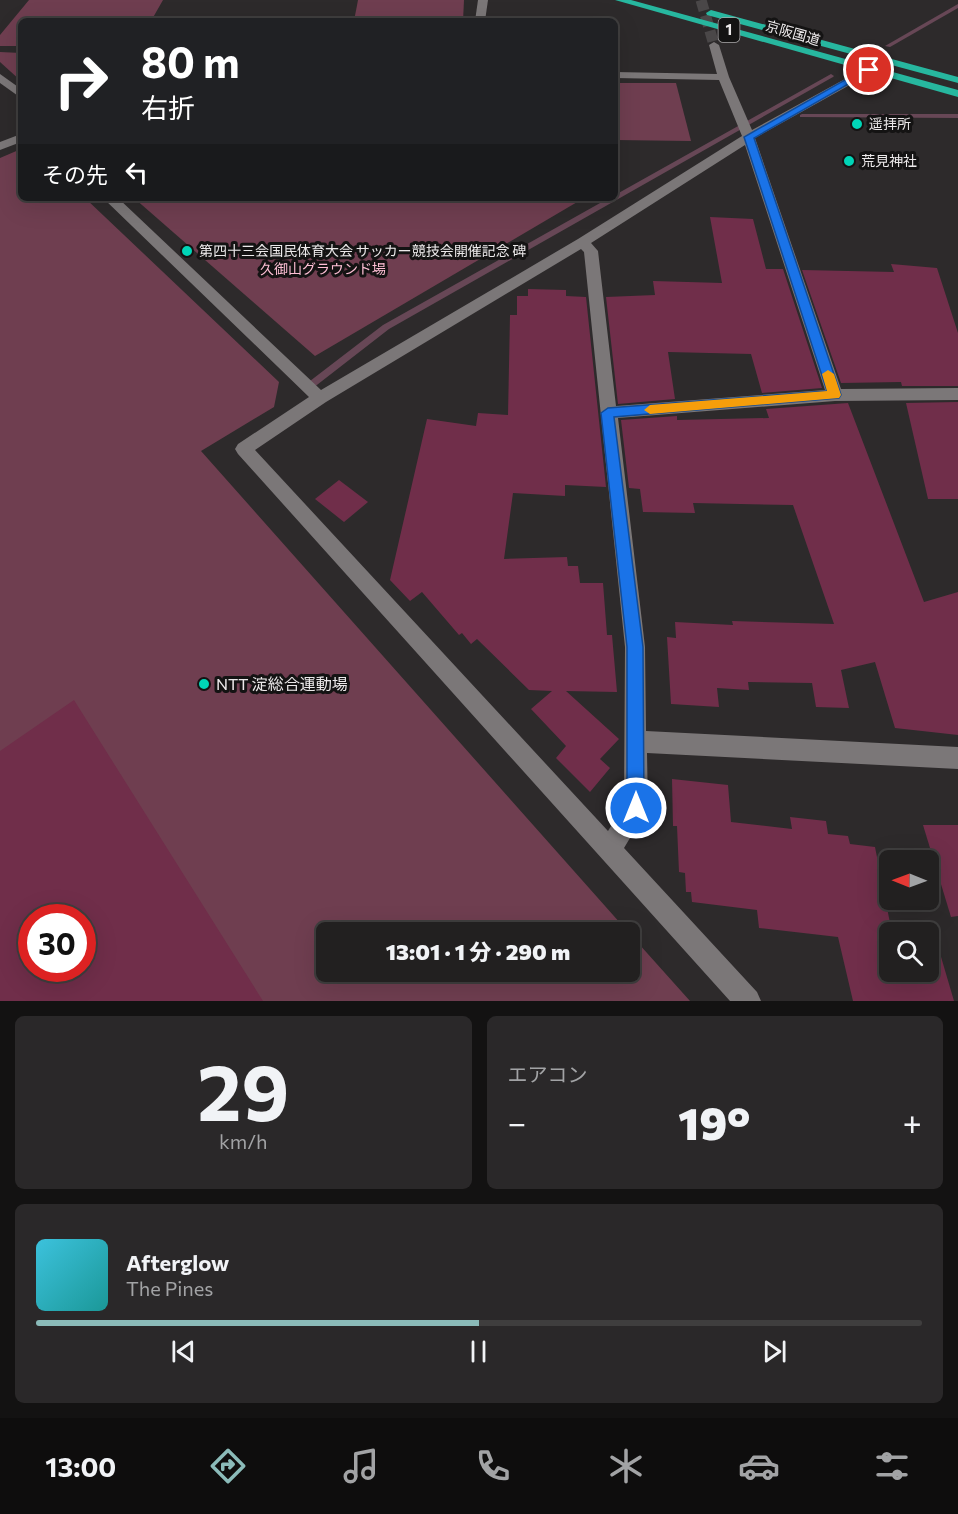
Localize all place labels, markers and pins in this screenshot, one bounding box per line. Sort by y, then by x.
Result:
pin [843,44,894,95]
place label: 遥拝所 [869,115,911,132]
marker: 遥拝所 [850,117,864,131]
place label: 荒見神社 [861,152,917,169]
marker: 荒見神社 [842,154,856,168]
place label: 第四十三会国民体育大会 サッカー競技会開催記念 碑 [199,242,526,259]
marker: 第四十三会国民体育大会 サッカー競技会開催記念 碑 [180,244,194,258]
place label: NTT 淀総合運動場 [216,674,348,693]
marker: NTT 淀総合運動場 [197,677,211,691]

